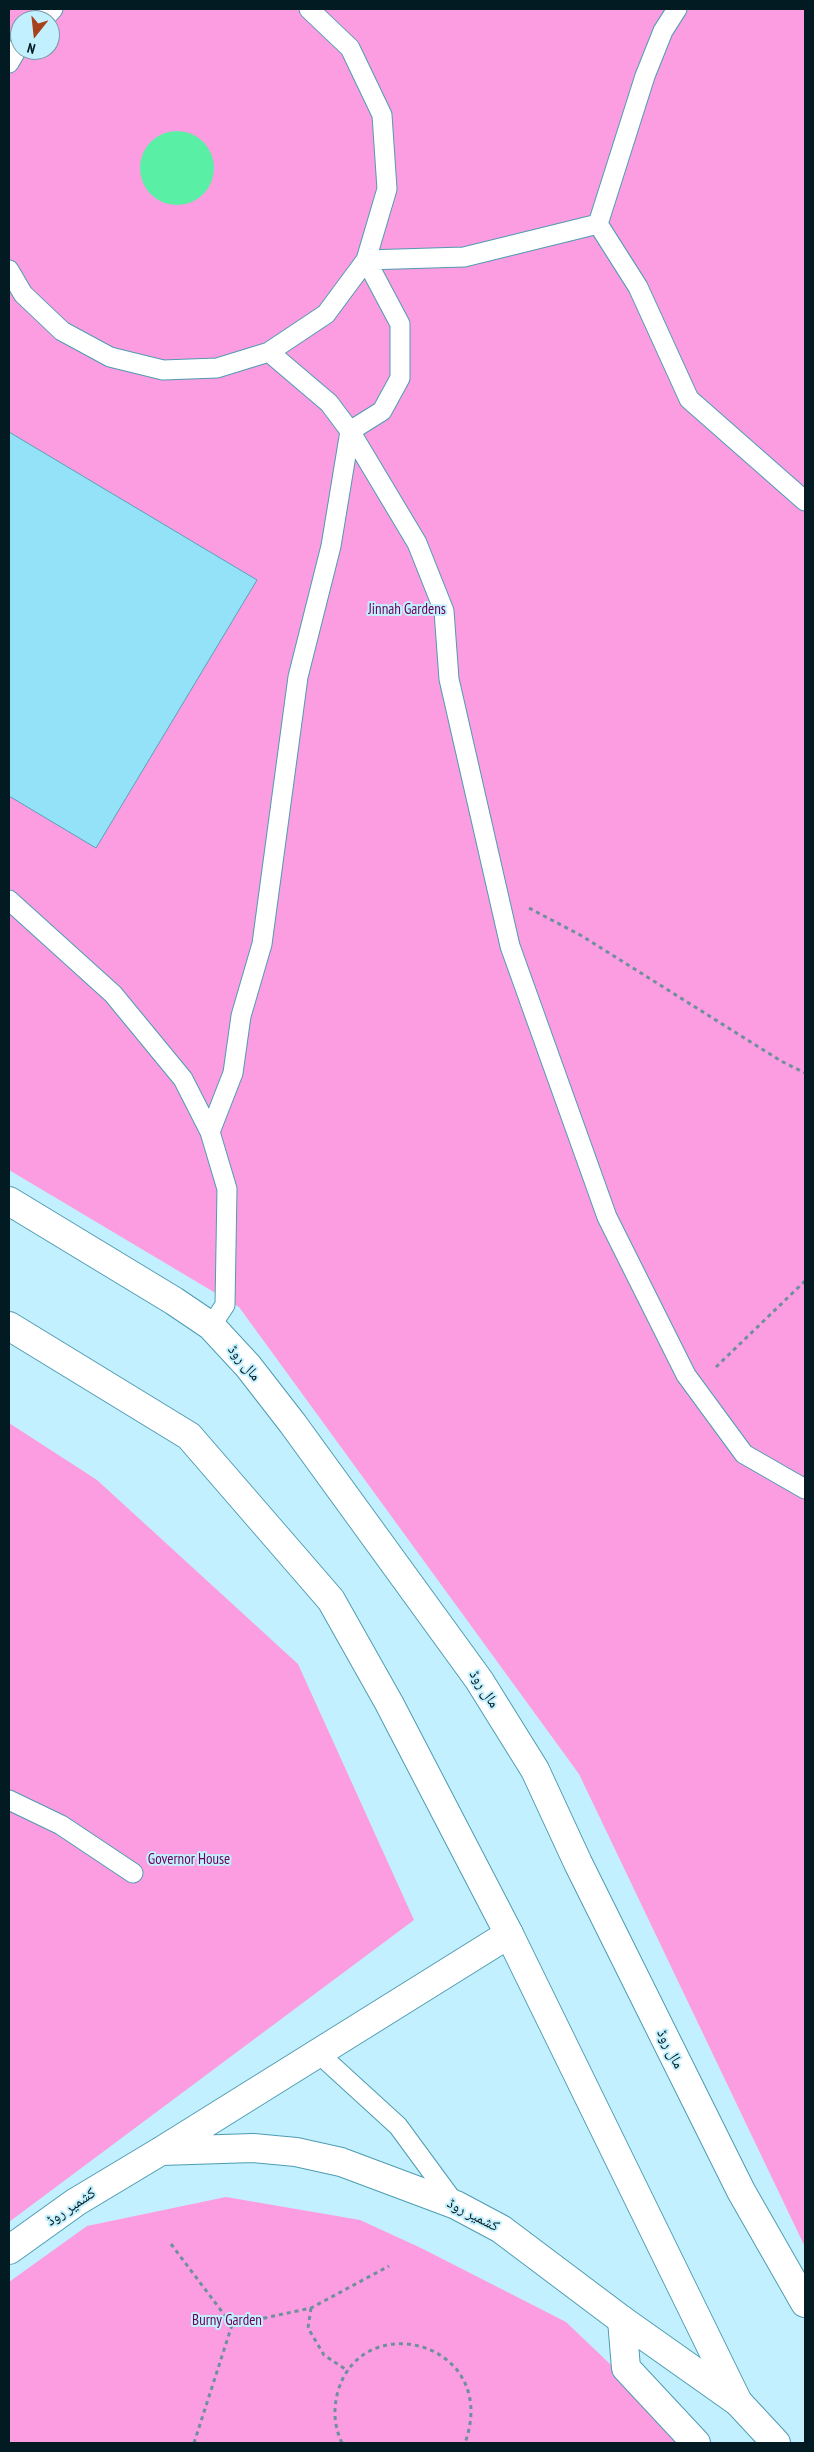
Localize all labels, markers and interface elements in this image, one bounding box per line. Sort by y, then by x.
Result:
north arrow [10,10,60,60]
text: N [25,39,37,58]
park label: Jinnah Gardens [368,601,446,619]
street label: مال روڈ [224,1341,264,1385]
street label: مال روڈ [465,1667,503,1711]
park label: Governor House [148,1851,230,1869]
street label: مال روڈ [653,2026,687,2072]
street label: کشمیر روڈ [43,2184,99,2230]
street label: کشمیر روڈ [444,2194,502,2236]
park label: Burny Garden [192,2312,262,2330]

